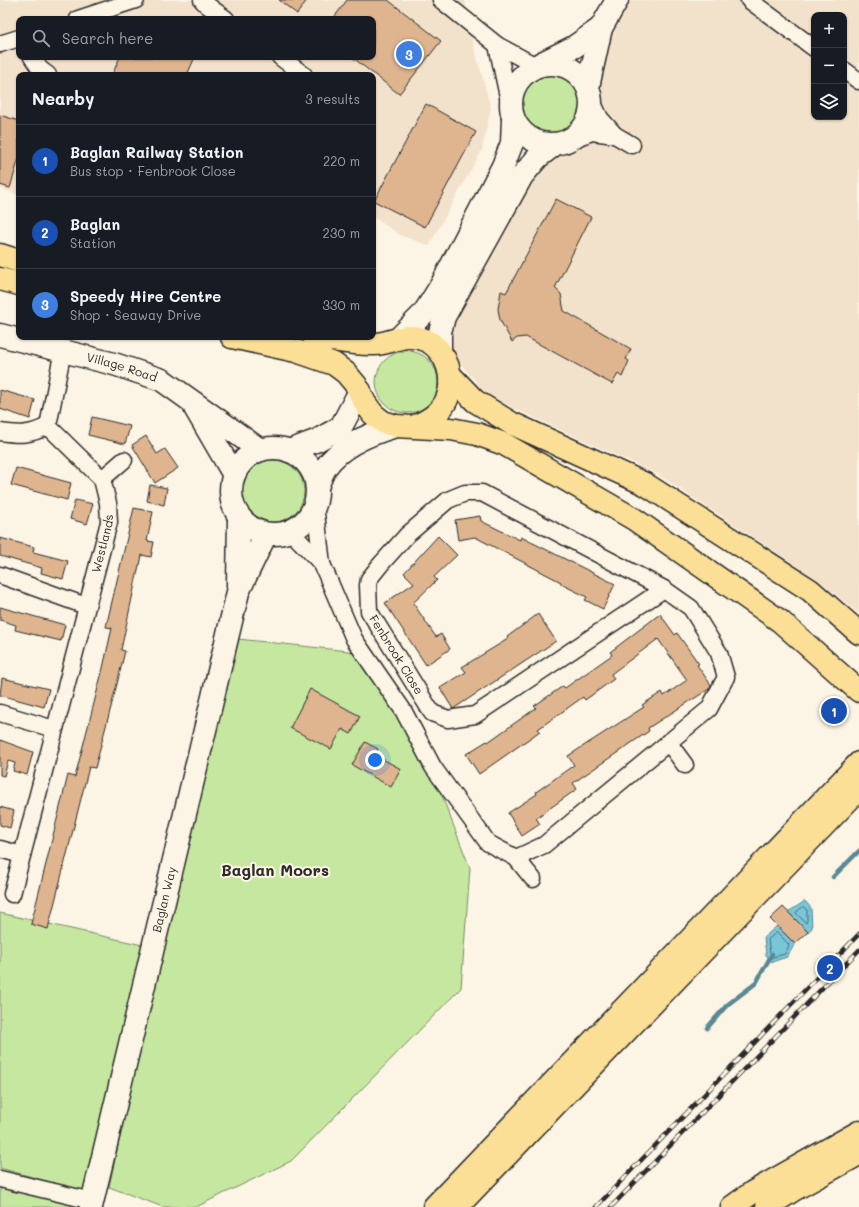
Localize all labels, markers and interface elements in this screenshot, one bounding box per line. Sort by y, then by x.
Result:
map controls [811,12,847,120]
button: + [811,12,847,48]
search box [16,16,376,60]
icon: search [30,27,52,49]
text: Search here [62,28,153,48]
pin: 3 [396,39,422,69]
button: − [811,48,847,84]
button: layers [811,84,847,120]
text: Nearby [32,87,94,109]
text: 3 results [305,90,360,107]
text: Baglan Railway Station [70,142,243,162]
text: 1 [42,152,48,169]
text: 220 m [323,152,360,169]
text: Bus stop · Fenbrook Close [70,162,236,179]
text: Baglan [70,214,120,234]
text: 2 [41,224,49,241]
text: 230 m [323,224,360,241]
text: Station [70,234,116,251]
text: Speedy Hire Centre [70,286,221,306]
text: 3 [41,296,49,313]
text: 330 m [322,296,360,313]
text: Shop · Seaway Drive [70,306,201,323]
street label: Village Road [85,348,160,385]
street label: Westlands [87,514,116,574]
street label: Fenbrook Close [366,611,428,697]
pin: 1 [821,696,847,726]
your location [365,750,385,770]
district label: Baglan Moors [221,859,329,880]
street label: Baglan Way [148,865,179,934]
pin: 2 [817,953,843,983]

